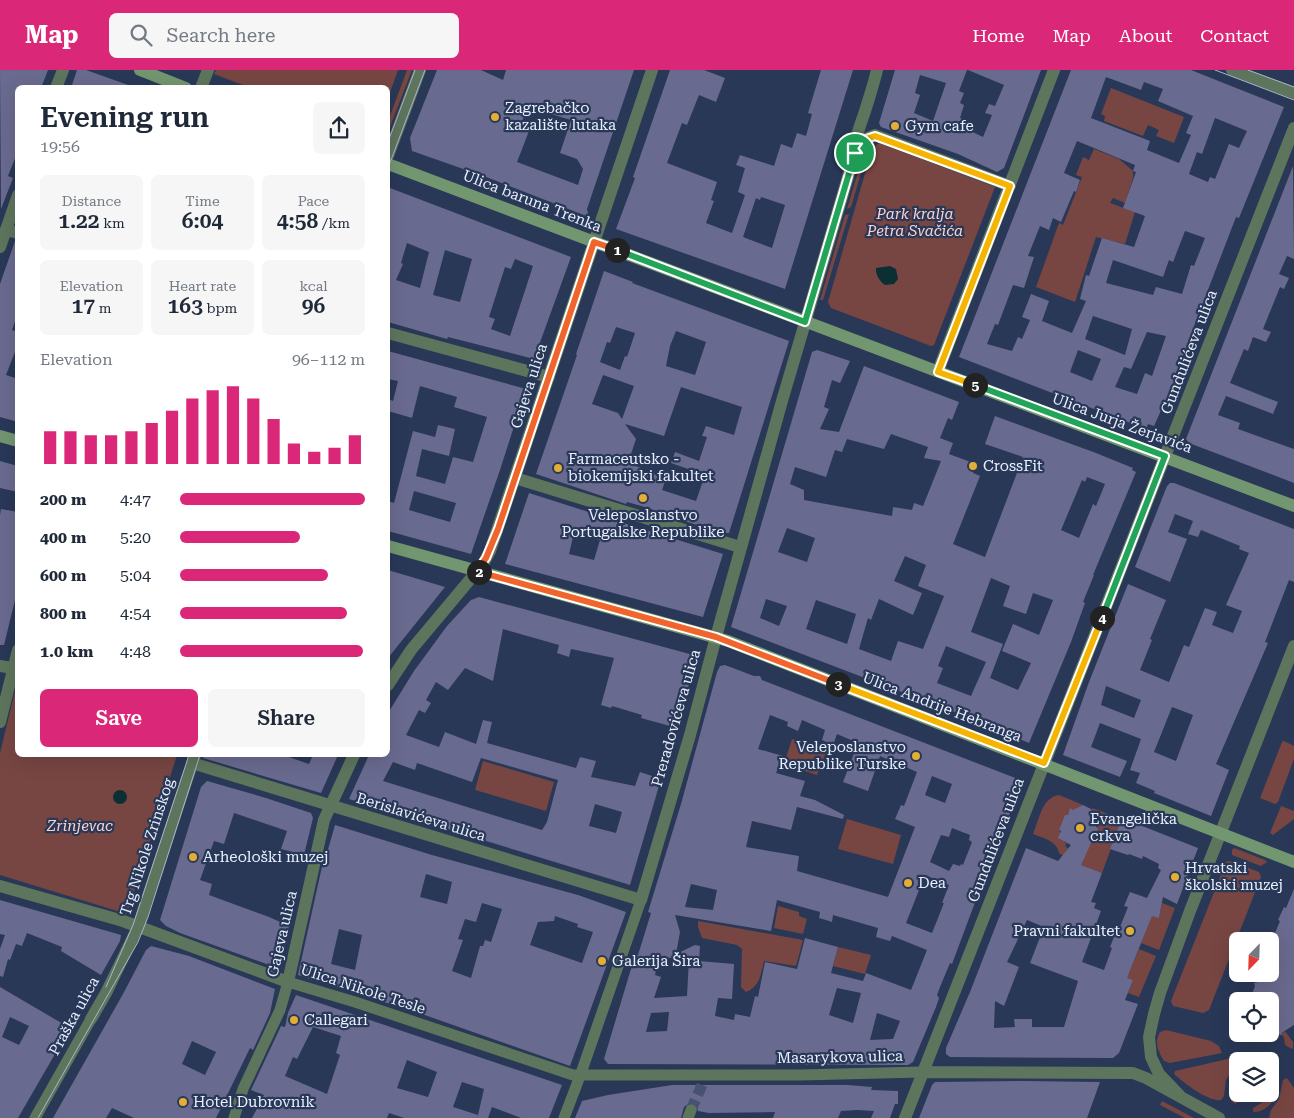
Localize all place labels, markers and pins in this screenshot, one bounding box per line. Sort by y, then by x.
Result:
place label: Zagrebačko kazalište lutaka [505,99,616,134]
marker: Zagrebačko kazalište lutaka [489,111,501,123]
place label: Gym cafe [905,117,974,135]
marker: Gym cafe [889,120,901,132]
pin [834,132,876,174]
pin: 1 [604,238,630,262]
pin: 5 [962,372,988,398]
place label: Farmaceutsko - biokemijski fakultet [568,450,714,485]
place label: CrossFit [983,457,1043,475]
marker: CrossFit [967,460,979,472]
marker: Farmaceutsko - biokemijski fakultet [552,462,564,474]
marker: Veleposlanstvo Portugalske Republike [637,492,649,504]
place label: Veleposlanstvo Portugalske Republike [561,506,725,541]
pin: 2 [466,560,492,584]
pin: 4 [1090,606,1114,630]
pin: 3 [826,672,850,696]
place label: Veleposlanstvo Republike Turske [778,738,906,773]
marker: Veleposlanstvo Republike Turske [910,750,922,762]
place label: Evangelička crkva [1090,810,1177,845]
marker: Evangelička crkva [1074,822,1086,834]
place label: Arheološki muzej [203,848,329,866]
marker: Arheološki muzej [187,851,199,863]
place label: Hrvatski školski muzej [1185,859,1283,894]
marker: Hrvatski školski muzej [1169,871,1181,883]
place label: Dea [918,874,946,892]
marker: Dea [902,877,914,889]
place label: Pravni fakultet [1013,922,1120,940]
marker: Pravni fakultet [1124,925,1136,937]
place label: Galerija Šira [612,952,700,970]
marker: Galerija Šira [596,955,608,967]
place label: Callegari [304,1011,368,1029]
marker: Callegari [288,1014,300,1026]
place label: Hotel Dubrovnik [193,1093,315,1111]
marker: Hotel Dubrovnik [177,1096,189,1108]

